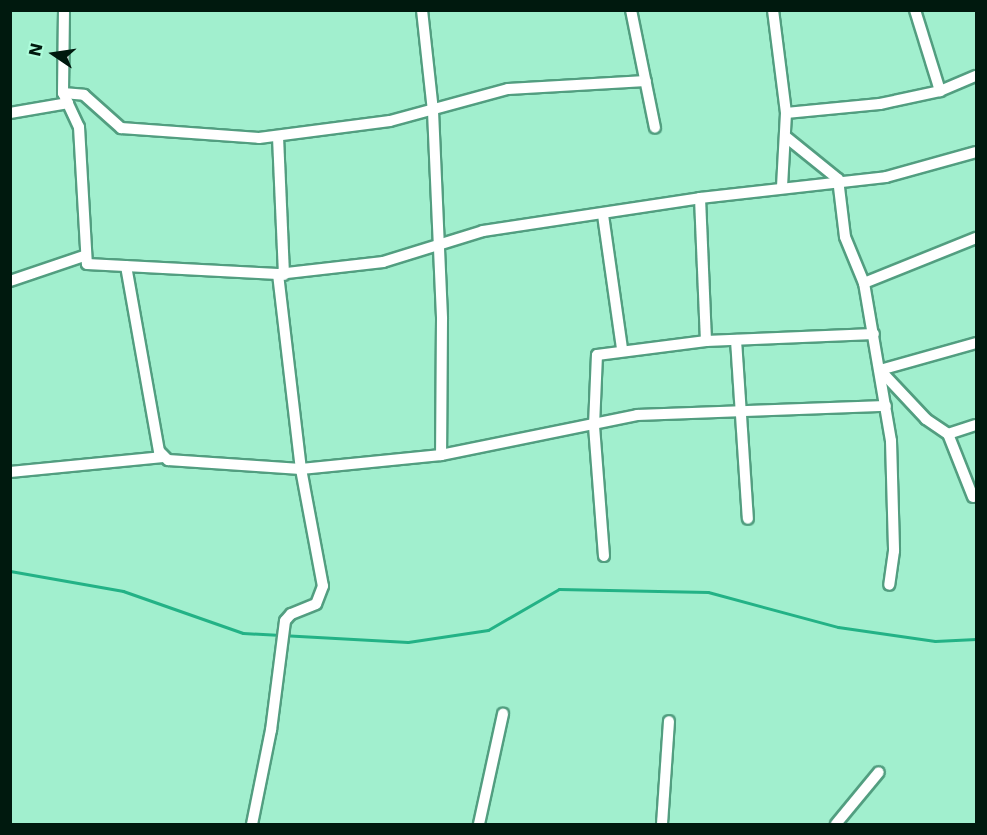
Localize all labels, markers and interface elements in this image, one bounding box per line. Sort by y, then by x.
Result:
north arrow [24,24,84,84]
text: N [25,41,47,59]

